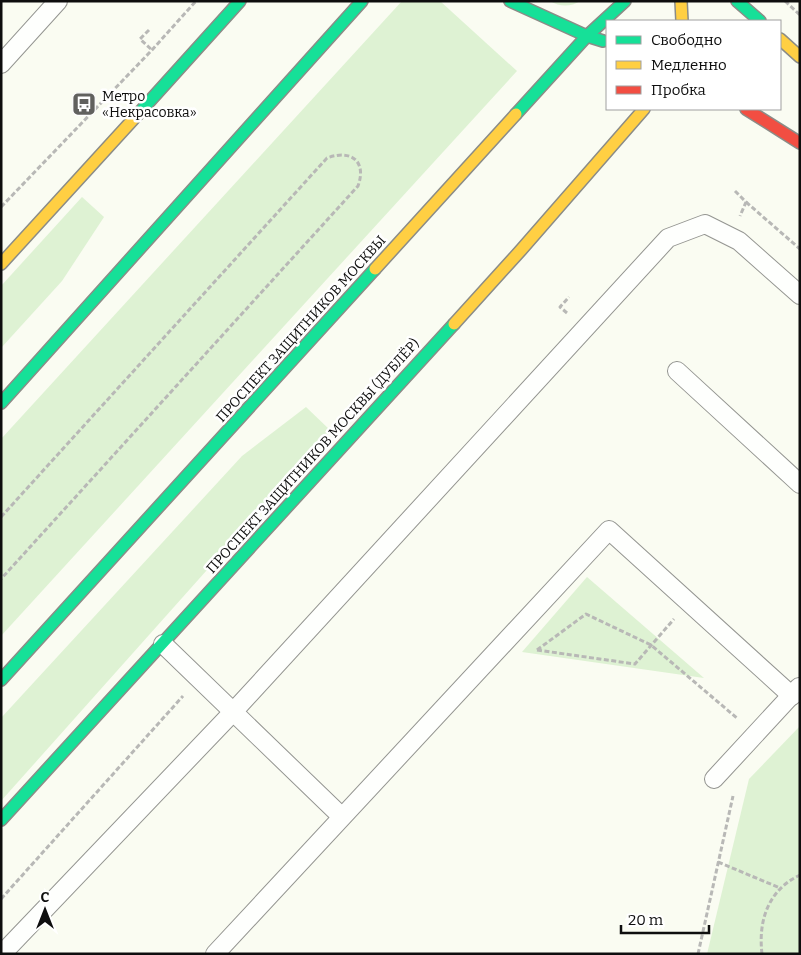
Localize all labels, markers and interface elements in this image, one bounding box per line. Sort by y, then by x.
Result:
legend [606,20,781,110]
text: Свободно [651,31,722,49]
text: Медленно [651,56,727,74]
text: Пробка [651,81,706,99]
place label: Метро «Некрасовка» [102,88,197,121]
bus stop icon: Метро «Некрасовка» [71,91,97,117]
street label: ПРОСПЕКТ ЗАЩИТНИКОВ МОСКВЫ [213,232,389,426]
street label: ПРОСПЕКТ ЗАЩИТНИКОВ МОСКВЫ (ДУБЛЁР) [203,335,423,577]
north arrow [20,885,70,935]
text: С [41,889,50,906]
scale bar [621,902,708,934]
text: 20 m [628,911,664,929]

